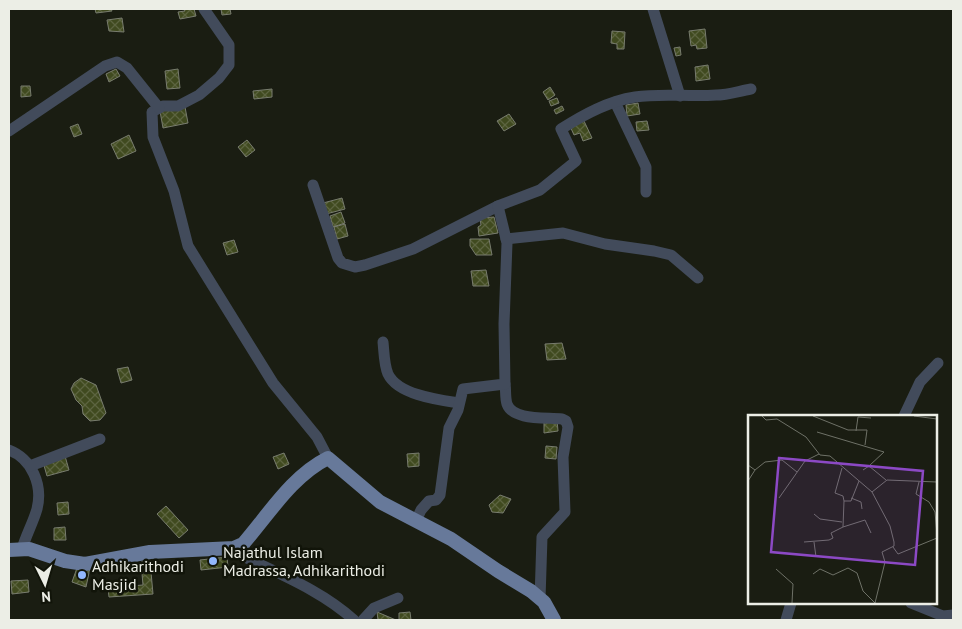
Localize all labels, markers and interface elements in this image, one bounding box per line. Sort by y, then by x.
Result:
inset map [748,415,937,604]
place label: Najathul Islam Madrassa, Adhikarithodi [223,542,385,580]
marker: Najathul Islam Madrassa, Adhikarithodi [207,555,219,567]
place label: Adhikarithodi Masjid [92,556,184,594]
north arrow [20,559,70,609]
marker: Adhikarithodi Masjid [76,569,88,581]
text: N [41,588,52,606]

